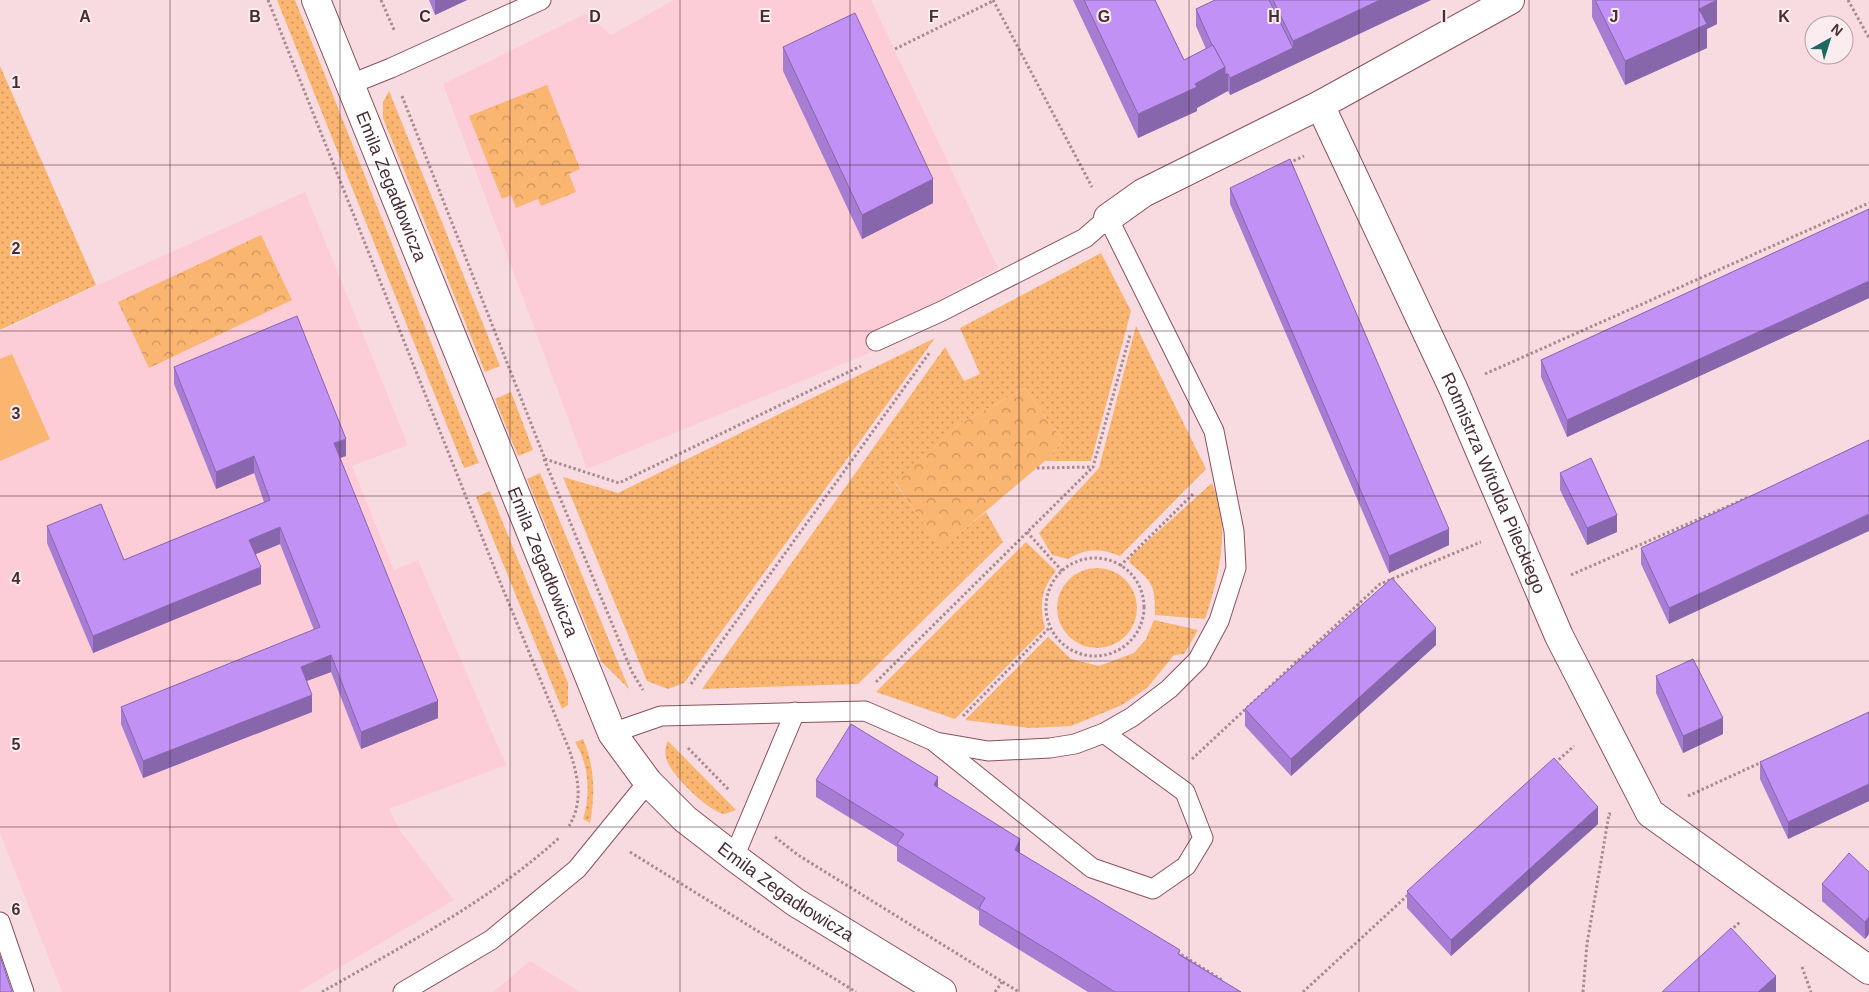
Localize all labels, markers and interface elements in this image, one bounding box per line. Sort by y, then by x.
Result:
text: A [79,8,91,25]
text: B [249,8,261,25]
text: C [419,8,431,25]
text: D [589,8,601,25]
text: E [760,8,771,25]
text: F [929,8,939,25]
text: G [1098,8,1110,25]
text: H [1268,8,1280,25]
text: I [1442,8,1446,25]
text: J [1610,8,1618,25]
text: K [1778,8,1790,25]
north arrow [1804,15,1854,65]
text: N [1828,20,1846,39]
text: 1 [12,74,21,91]
street label: Emila Zegadłowicza [352,108,431,265]
text: 2 [12,240,21,257]
street label: Rotmistrza Witolda Pileckiego [1437,369,1550,596]
text: 3 [12,405,21,422]
street label: Emila Zegadłowicza [504,484,583,641]
text: 4 [12,570,21,587]
text: 5 [12,736,21,753]
street label: Emila Zegadłowicza [714,838,858,946]
text: 6 [12,901,21,918]

